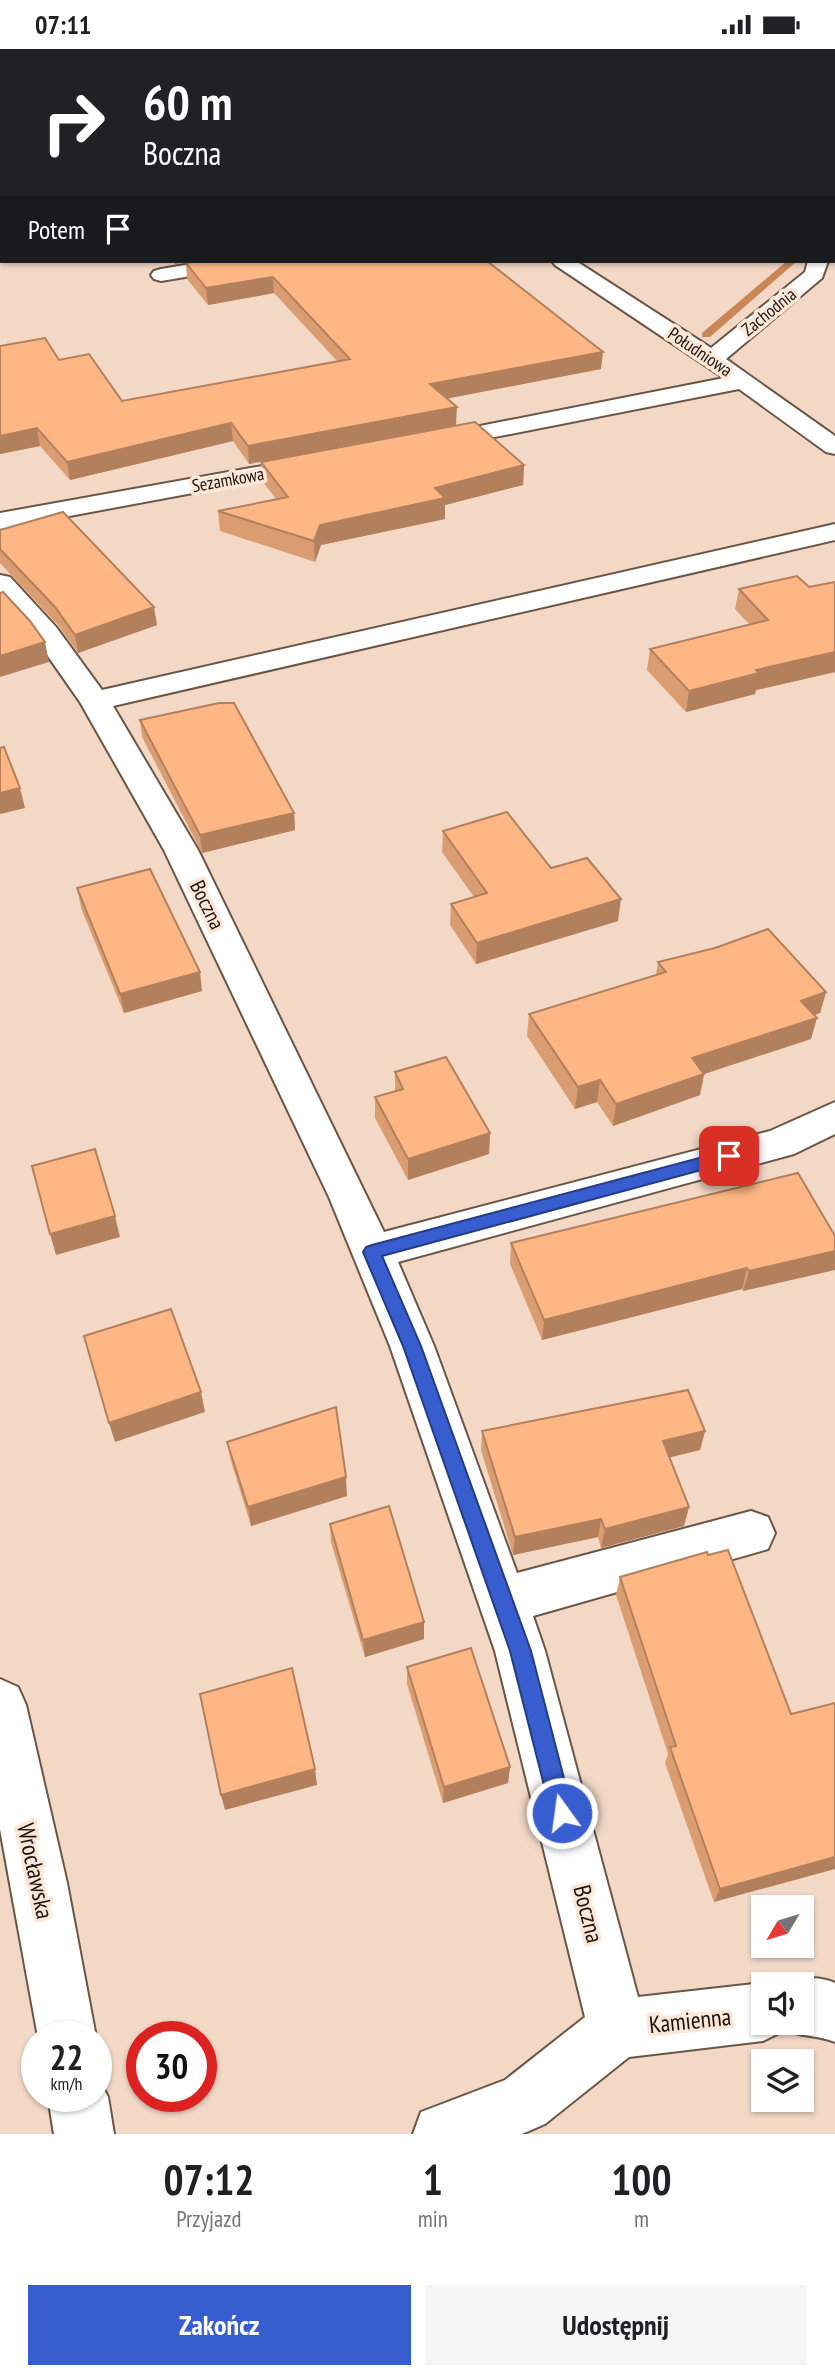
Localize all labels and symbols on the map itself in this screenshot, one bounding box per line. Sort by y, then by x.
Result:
street label: Zachodnia [737,283,801,341]
street label: Południowa [664,322,737,381]
street label: Sezamkowa [190,462,266,497]
street label: Boczna [184,876,231,934]
pin [699,1126,759,1186]
position arrow [525,1776,599,1850]
street label: Wrocławska [10,1820,61,1922]
street label: Boczna [566,1882,611,1946]
north arrow [751,1895,814,1958]
street label: Kamienna [647,2001,733,2040]
speed limit sign: 30 [126,2021,217,2112]

